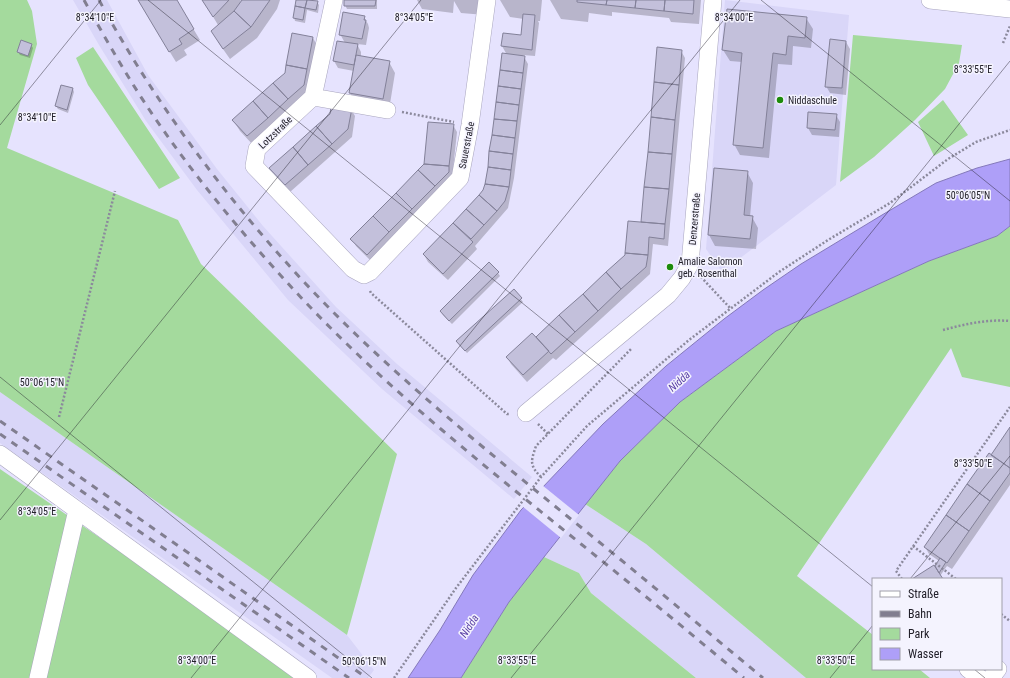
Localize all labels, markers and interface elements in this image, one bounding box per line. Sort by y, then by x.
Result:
text: 8°34'10"E [76,12,114,23]
text: 8°34'05"E [395,12,433,23]
text: 8°34'00"E [715,12,753,23]
text: 8°33'55"E [954,64,992,75]
marker: Niddaschule [775,95,785,105]
place label: Niddaschule [788,95,837,106]
text: 8°34'10"E [18,112,56,123]
street label: Lotzstraße [256,114,295,151]
street label: Sauerstraße [457,120,476,170]
text: 50°06'05"N [946,190,990,201]
street label: Denzerstraße [687,192,702,246]
place label: Amalie Salomon geb. Rosenthal [678,256,742,279]
marker: Amalie Salomon geb. Rosenthal [665,262,675,272]
water label: Nidda [666,368,693,394]
text: 50°06'15"N [20,377,64,388]
text: 8°33'50"E [954,458,992,469]
text: 8°34'05"E [18,506,56,517]
legend [872,578,1002,670]
text: Straße [908,587,939,601]
text: Bahn [908,607,932,621]
water label: Nidda [457,612,482,640]
text: Park [908,627,930,641]
text: Wasser [908,647,943,661]
text: 8°34'00"E [178,655,216,666]
text: 8°33'55"E [498,655,536,666]
text: 8°33'50"E [817,655,855,666]
text: 50°06'15"N [342,656,386,667]

